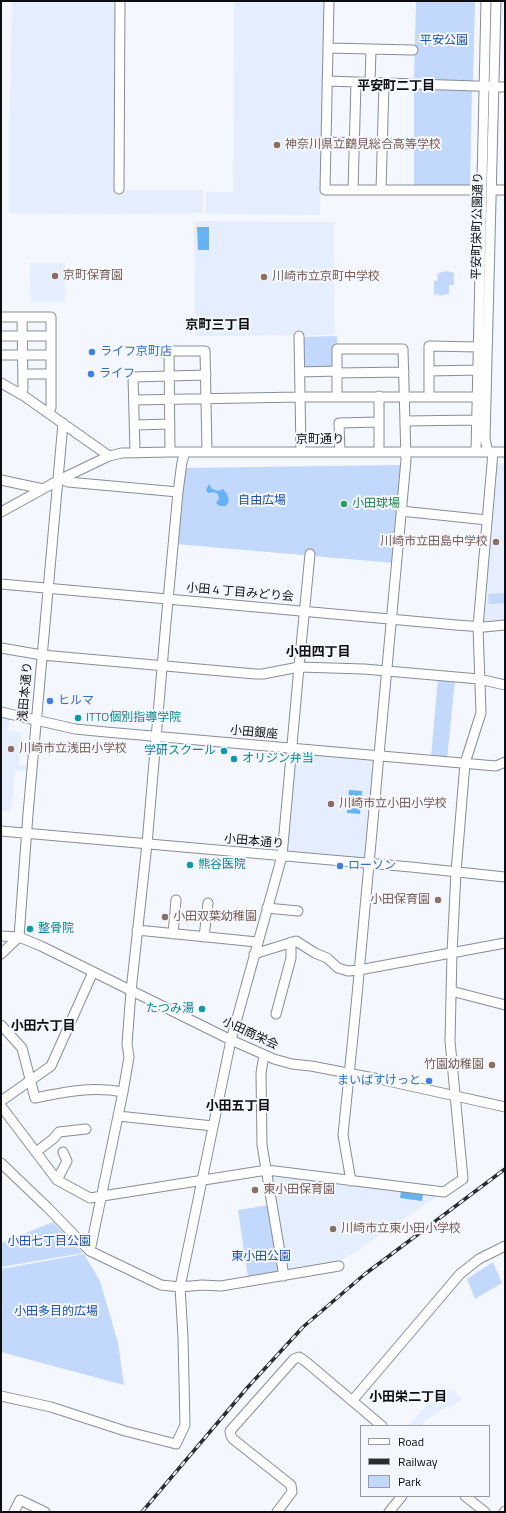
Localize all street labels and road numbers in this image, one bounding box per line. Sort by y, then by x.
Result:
street label: 平安町栄町公園通り [470,172,486,280]
street label: 京町通り [296,433,344,447]
street label: 小田 4 丁目みどり会 [186,581,294,605]
street label: 浅田本通り [16,661,36,723]
street label: 小田銀座 [229,724,279,742]
street label: 小田本通り [223,832,285,852]
street label: 小田商栄会 [220,1015,280,1053]

